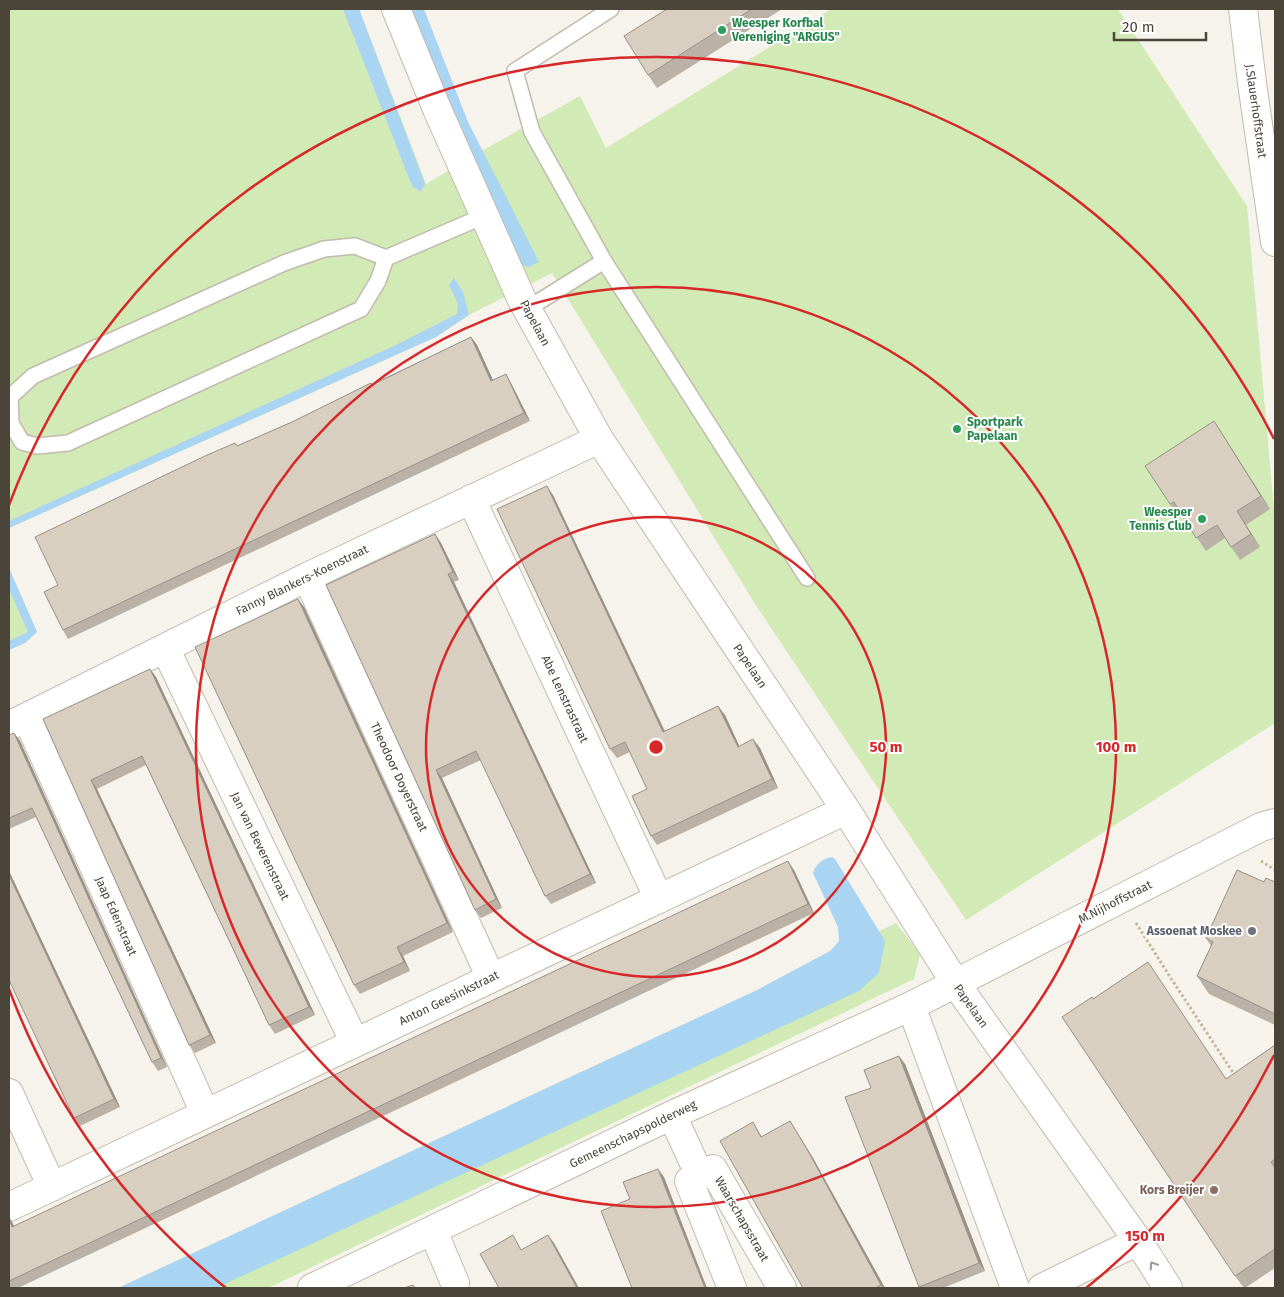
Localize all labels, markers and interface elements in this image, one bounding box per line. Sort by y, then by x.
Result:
scale bar [1114,10,1206,42]
place label: Weesper Korfbal Vereniging "ARGUS" [731,16,840,44]
text: 20 m [1122,18,1155,36]
marker: Weesper Korfbal Vereniging "ARGUS" [716,24,728,36]
street label: J.Slauerhoffstraat [1242,63,1270,160]
street label: Papelaan [517,298,553,348]
place label: Sportpark Papelaan [967,415,1023,443]
marker: Sportpark Papelaan [951,423,963,435]
place label: Weesper Tennis Club [1129,505,1192,533]
marker: Weesper Tennis Club [1196,513,1208,525]
street label: Fanny Blankers-Koenstraat [234,542,371,618]
street label: Papelaan [730,641,770,691]
street label: Abe Lenstrastraat [539,653,592,746]
street label: Theodoor Doyerstraat [368,720,431,834]
centre of rings [647,738,665,756]
text: 50 m [869,738,903,756]
text: 100 m [1096,738,1136,756]
street label: Jan van Beverenstraat [228,790,293,903]
street label: Jaap Edenstraat [92,874,140,958]
street label: M.Nijhoffstraat [1076,877,1155,927]
place label: Assoenat Moskee [1146,924,1242,938]
marker: Assoenat Moskee [1246,925,1258,937]
street label: Anton Geesinkstraat [397,967,502,1028]
street label: Papelaan [951,982,991,1030]
street label: Gemeenschapspolderweg [567,1097,699,1171]
street label: Waarschapsstraat [712,1174,772,1265]
place label: Kors Breijer [1140,1183,1204,1197]
marker: Kors Breijer [1208,1184,1220,1196]
text: 150 m [1125,1227,1165,1245]
one-way arrow [1150,1261,1159,1270]

